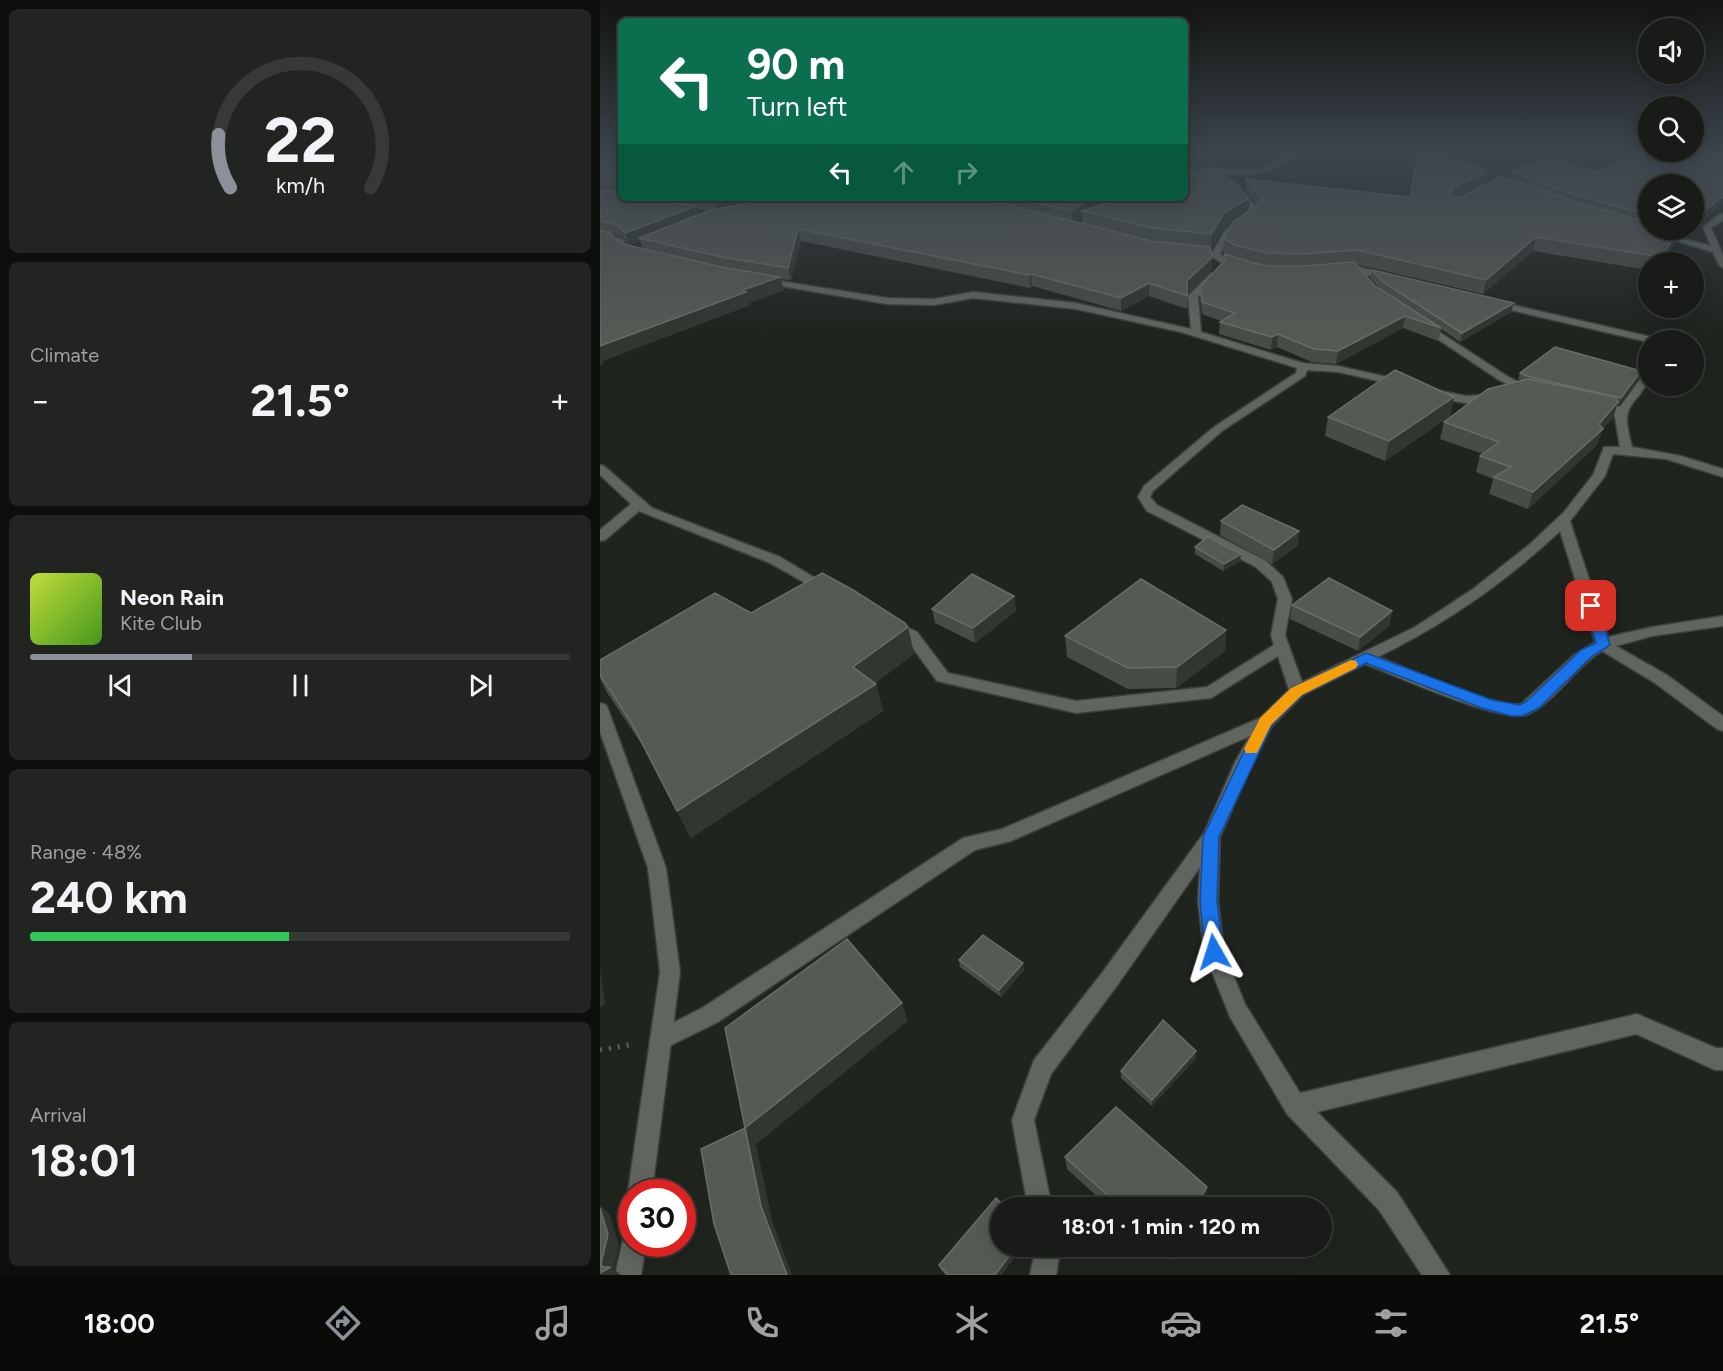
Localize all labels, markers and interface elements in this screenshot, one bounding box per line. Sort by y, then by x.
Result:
map controls [1638,18,1704,396]
button: sound [1638,18,1704,84]
text: 90 m [747,39,845,90]
icon: left [648,42,726,120]
text: Turn left [747,90,847,123]
button: search [1638,96,1704,162]
text: 22 [264,103,336,178]
icon: left [824,156,857,189]
icon: ahead [887,156,920,189]
icon: right [950,156,983,189]
text: km/h [276,173,324,198]
button: layers [1638,174,1704,240]
button: + [1638,252,1704,318]
button: − [1638,330,1704,396]
text: Climate [30,343,99,367]
text: 21.5° [250,373,350,427]
text: − [30,381,51,420]
text: + [549,381,570,420]
pin [1565,580,1616,631]
text: Neon Rain [120,584,224,611]
icon: arrive [1574,589,1607,622]
text: Kite Club [120,611,202,635]
icon: previous [104,669,137,702]
icon: pause [284,669,317,702]
icon: next [464,669,497,702]
text: Range · 48% [30,840,142,864]
text: 240 km [30,870,188,924]
position arrow [1182,920,1246,984]
text: Arrival [30,1103,86,1127]
text: 18:01 [30,1133,138,1187]
speed limit sign: 30 [618,1179,696,1257]
text: 18:01 · 1 min · 120 m [1062,1213,1260,1240]
icon: directions [322,1302,364,1344]
icon: music [532,1302,574,1344]
icon: phone [741,1302,783,1344]
icon: climate [951,1302,993,1344]
icon: car [1160,1302,1202,1344]
icon: filters [1370,1302,1412,1344]
text: 18:00 [84,1307,155,1340]
text: 21.5° [1580,1307,1639,1340]

